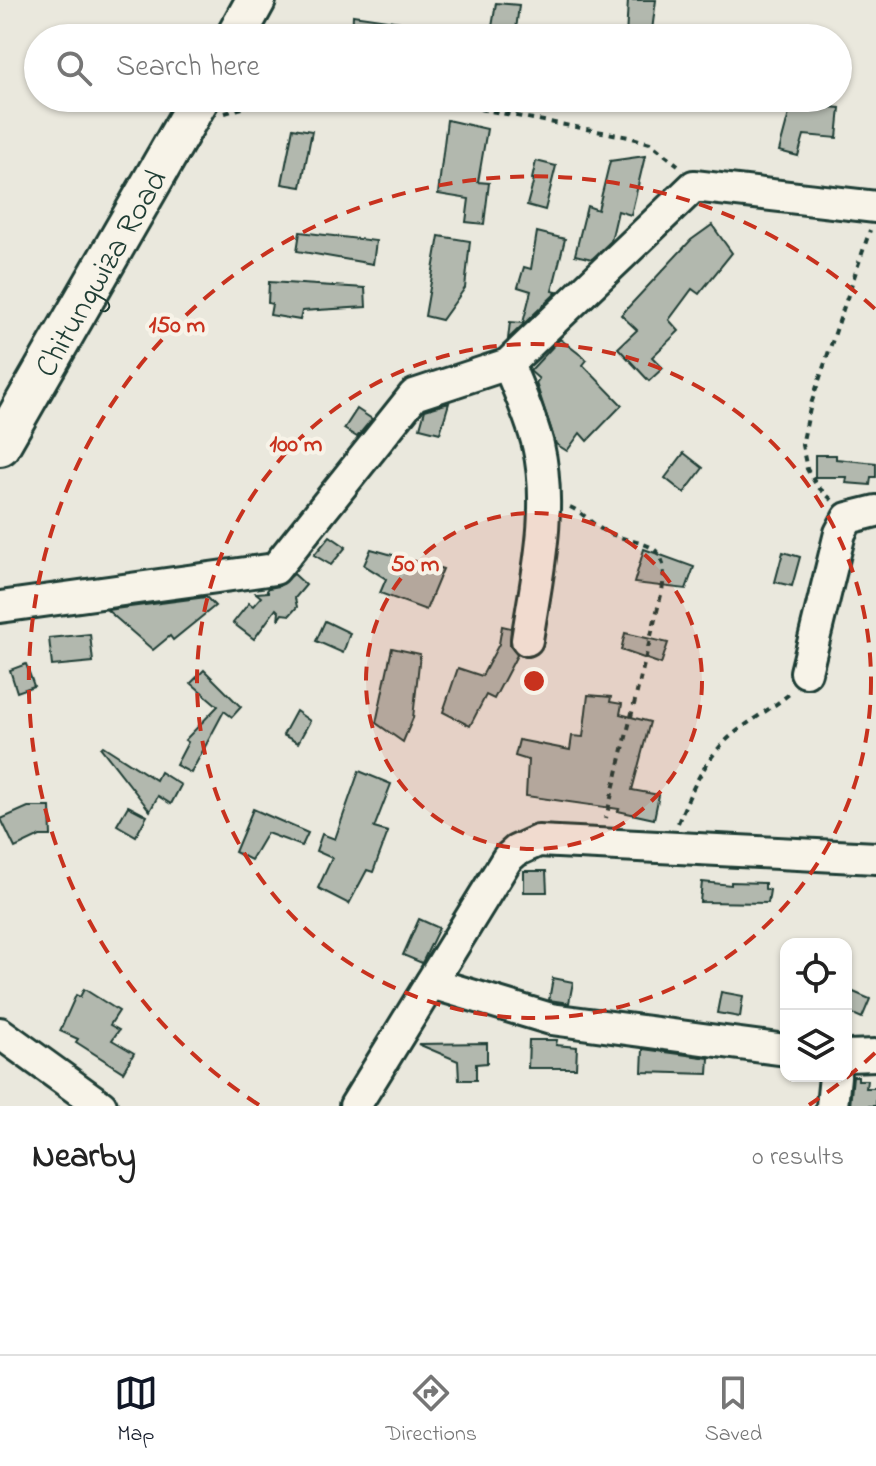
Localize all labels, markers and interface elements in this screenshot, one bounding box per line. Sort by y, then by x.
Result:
search box [24,24,852,112]
icon: search [52,46,96,90]
text: Search here [116,46,260,90]
street label: Chitungwiza Road [24,162,181,387]
text: 150 m [149,309,206,344]
text: 100 m [270,428,323,463]
text: 50 m [391,548,440,583]
centre of rings [520,667,548,695]
map controls [780,938,852,1082]
button: locate [780,938,852,1010]
button: layers [780,1010,852,1082]
text: Nearby [32,1133,136,1183]
text: 0 results [752,1139,844,1177]
tab: Map [114,1371,158,1451]
tab: Directions [386,1371,477,1451]
tab: Saved [705,1371,762,1451]

